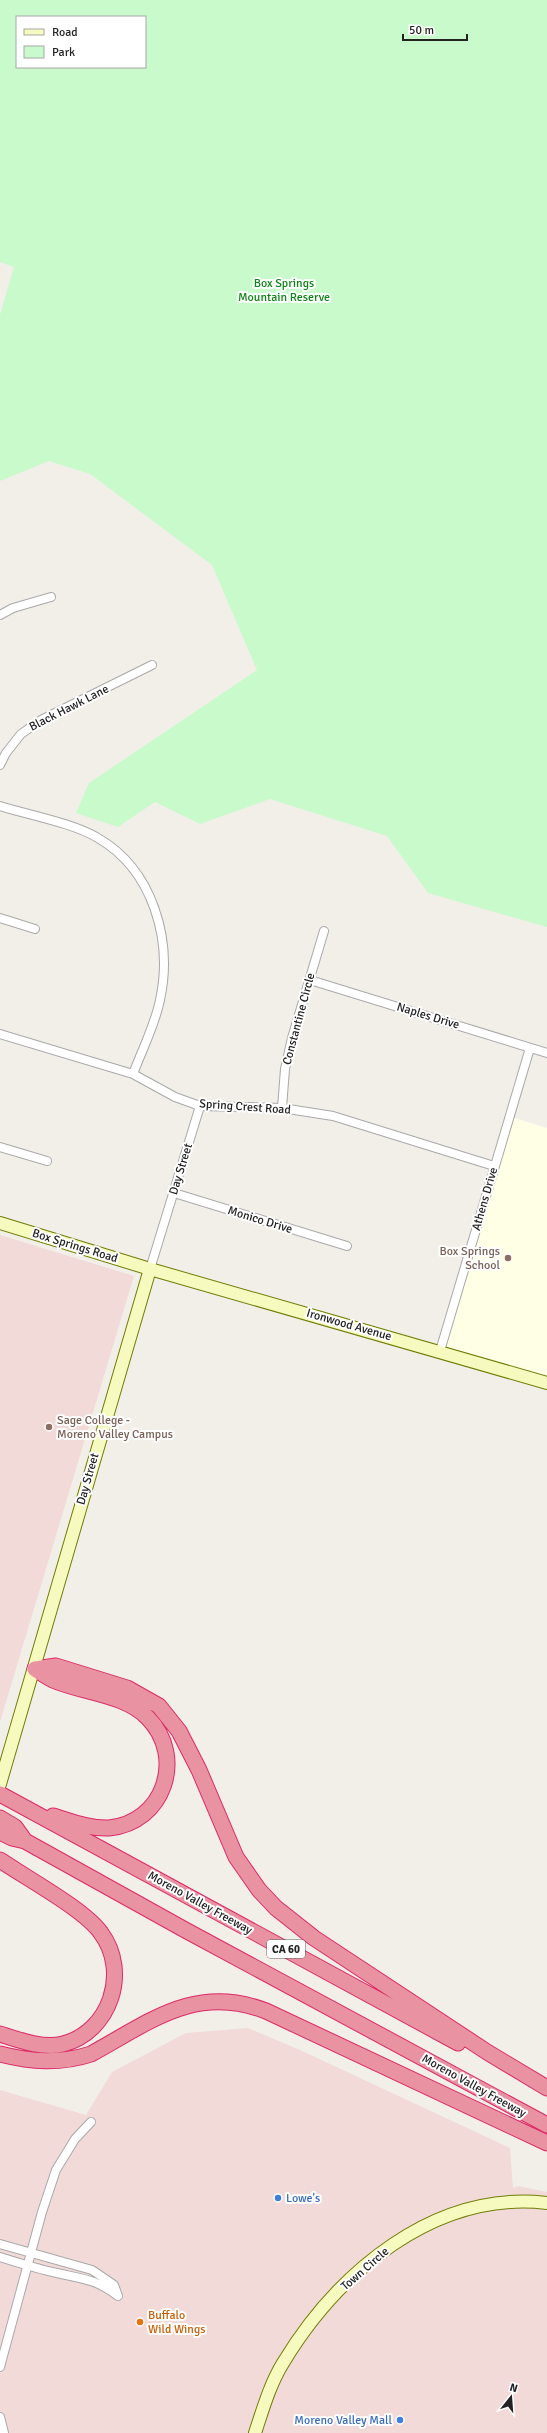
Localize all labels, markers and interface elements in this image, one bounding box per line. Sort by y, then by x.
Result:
legend [16,16,146,68]
scale bar [403,16,467,42]
text: 50 m [409,23,434,38]
text: Road [52,25,78,40]
text: Park [52,45,75,60]
park label: Box Springs Mountain Reserve [238,276,330,305]
street label: Black Hawk Lane [27,681,111,735]
street label: Constantine Circle [280,971,318,1067]
street label: Naples Drive [395,999,461,1033]
street label: Spring Crest Road [199,1096,291,1118]
street label: Day Street [166,1141,196,1197]
street label: Athens Drive [469,1166,501,1232]
street label: Monico Drive [226,1203,294,1237]
street label: Box Springs Road [30,1226,120,1266]
place label: Box Springs School [440,1244,500,1273]
marker: Box Springs School [503,1253,513,1263]
street label: Ironwood Avenue [305,1306,393,1344]
place label: Sage College - Moreno Valley Campus [57,1413,173,1442]
marker: Sage College - Moreno Valley Campus [44,1422,54,1432]
street label: Day Street [73,1451,103,1507]
street label: Moreno Valley Freeway [145,1868,255,1938]
road number: CA 60 [267,1940,305,1958]
street label: Moreno Valley Freeway [419,2051,529,2121]
place label: Lowe's [286,2191,320,2206]
marker: Lowe's [273,2193,283,2203]
street label: Town Circle [338,2244,392,2294]
place label: Buffalo Wild Wings [148,2308,206,2337]
marker: Buffalo Wild Wings [135,2317,145,2327]
north arrow [491,2377,531,2417]
text: N [508,2381,519,2395]
place label: Moreno Valley Mall [294,2413,392,2428]
marker: Moreno Valley Mall [395,2415,405,2425]

